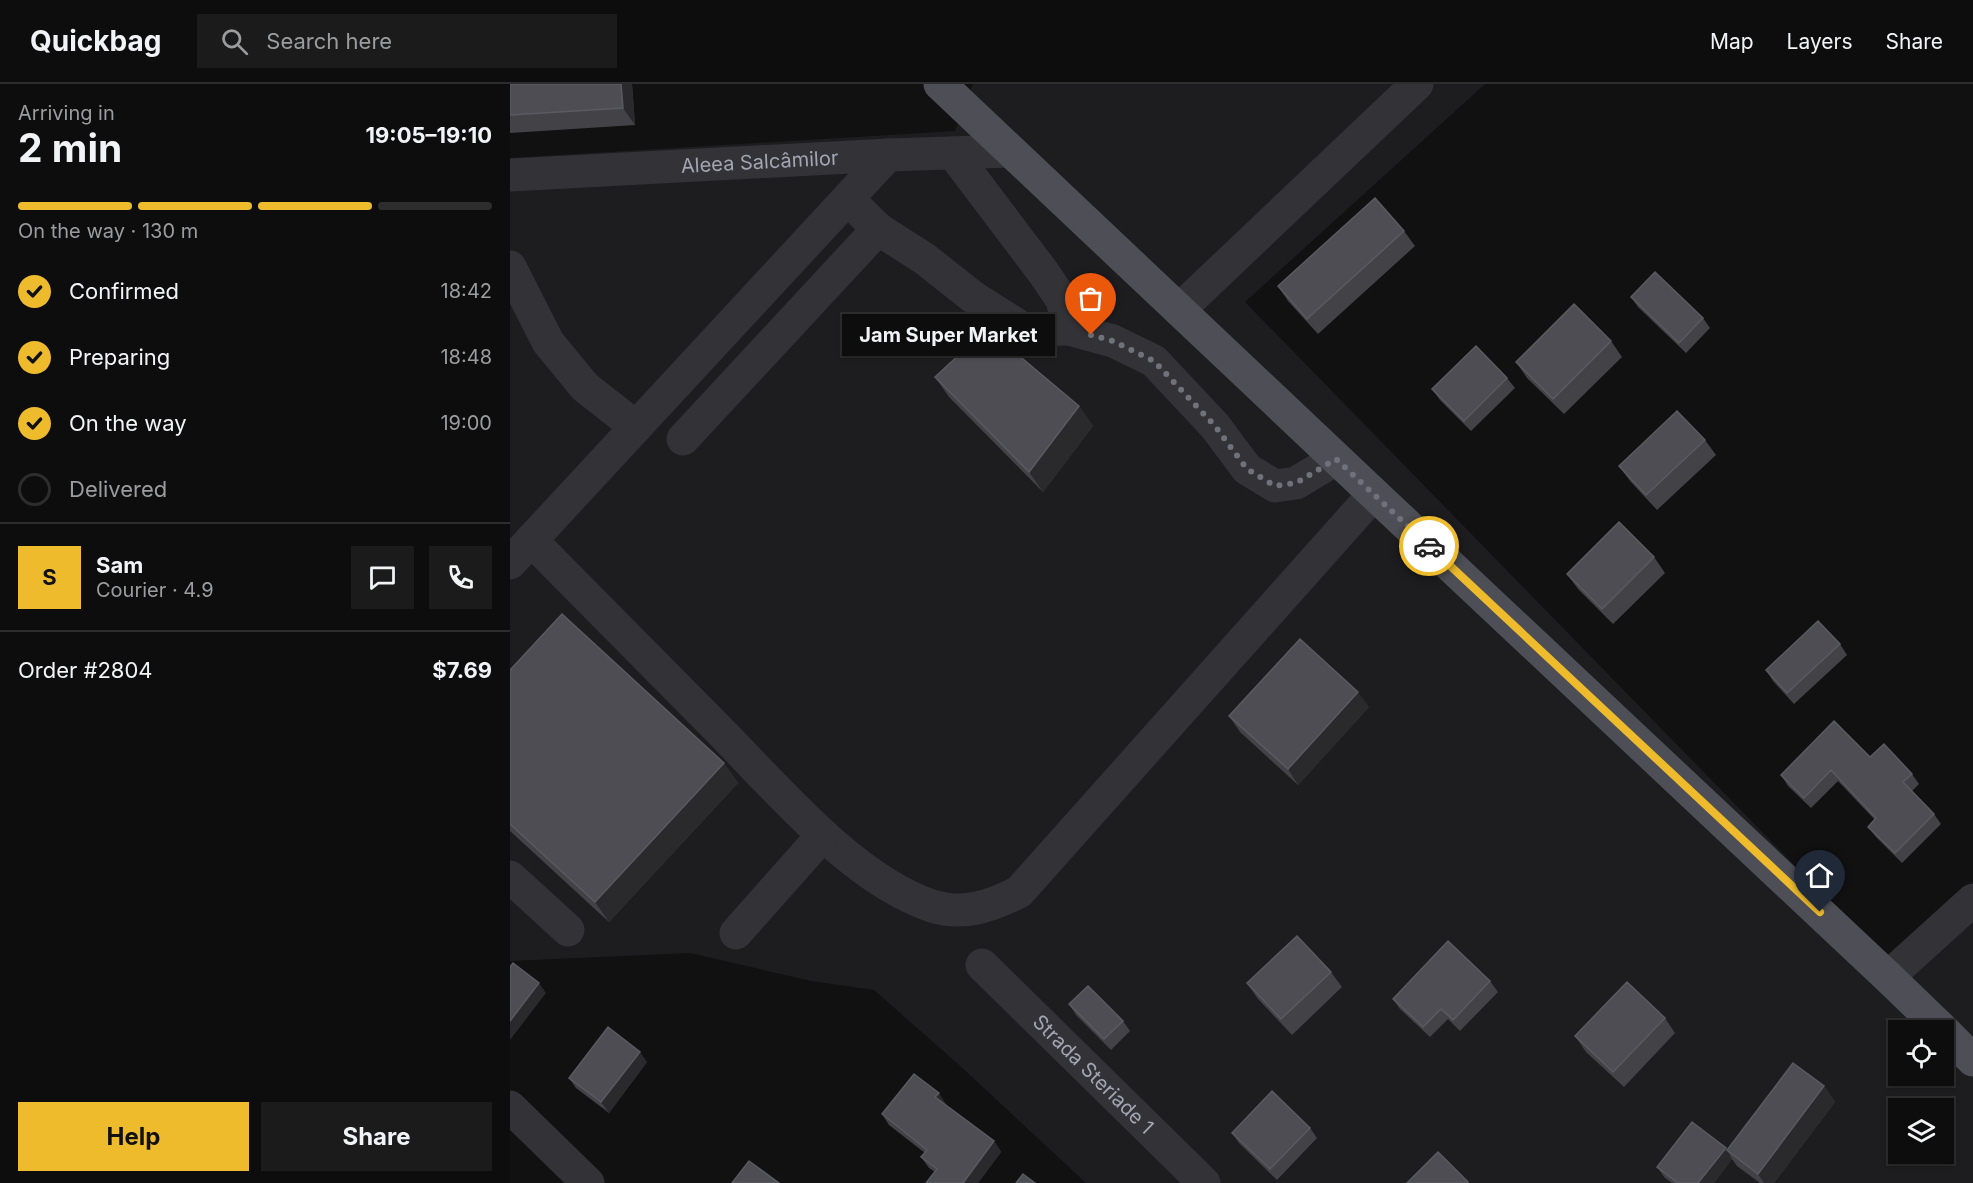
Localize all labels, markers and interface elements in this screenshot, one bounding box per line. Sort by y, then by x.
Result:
search box [197,14,617,68]
text: Quickbag [30,24,161,58]
icon: search [218,25,251,58]
text: Search here [266,28,392,54]
text: Map [1710,29,1754,54]
text: Layers [1787,29,1853,54]
text: Share [1886,29,1943,54]
text: Arriving in [18,101,115,125]
text: 19:05–19:10 [366,122,492,148]
text: 2 min [18,124,122,171]
street label: Aleea Salcâmilor [680,146,839,178]
text: On the way · 130 m [18,219,198,243]
pin [1065,273,1116,335]
icon: check [18,275,51,308]
text: Confirmed [69,278,179,304]
text: 18:42 [441,279,492,303]
icon: bag [1074,282,1107,315]
callout: Jam Super Market [842,314,1055,356]
text: Jam Super Market [859,323,1038,347]
icon: check [18,341,51,374]
text: Preparing [69,344,170,370]
text: 18:48 [440,345,492,369]
icon: check [18,407,51,440]
text: On the way [69,410,187,436]
text: 19:00 [440,411,492,435]
text: Delivered [69,476,167,502]
courier [1399,516,1459,576]
icon: car [1413,530,1446,563]
button: chat [351,546,414,609]
button: phone [429,546,492,609]
text: Sam [96,552,143,578]
text: S [42,564,57,590]
text: Courier · 4.9 [96,578,214,602]
text: Order #2804 [18,657,153,683]
text: $7.69 [432,657,492,683]
pin [1794,850,1845,912]
icon: home [1803,859,1836,892]
street label: Strada Steriade 1 [1028,1010,1159,1139]
map controls [1888,1020,1954,1164]
button: locate [1888,1020,1954,1086]
button: layers [1888,1098,1954,1164]
button: Help [18,1102,249,1171]
button: Share [261,1102,492,1171]

